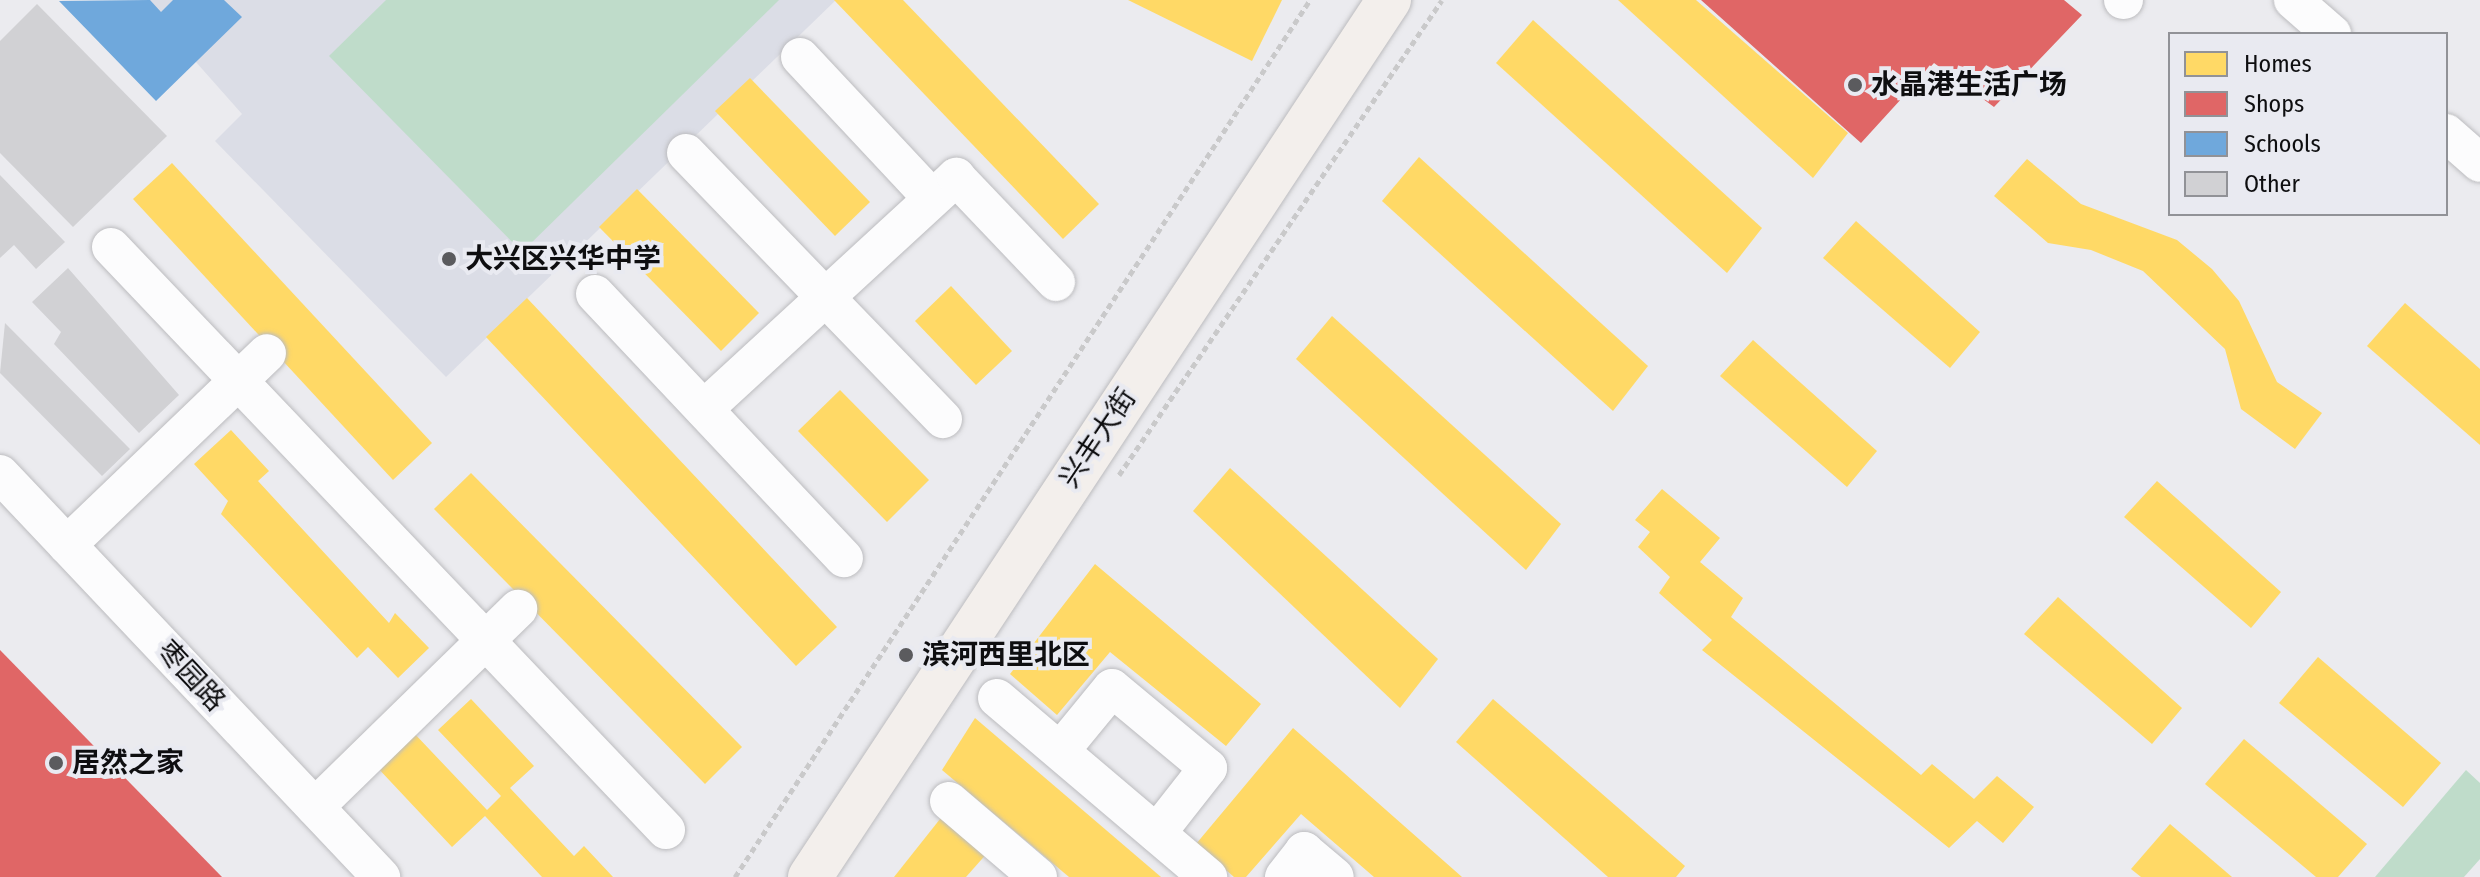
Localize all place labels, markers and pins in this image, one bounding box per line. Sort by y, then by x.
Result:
place label: 水晶港生活广场 [1871,68,2067,102]
marker: 水晶港生活广场 [1846,76,1864,94]
place label: 大兴区兴华中学 [465,242,661,276]
marker: 大兴区兴华中学 [440,250,458,268]
place label: 滨河西里北区 [922,638,1090,672]
marker: 滨河西里北区 [897,646,915,664]
place label: 居然之家 [72,746,184,780]
marker: 居然之家 [47,754,65,772]

